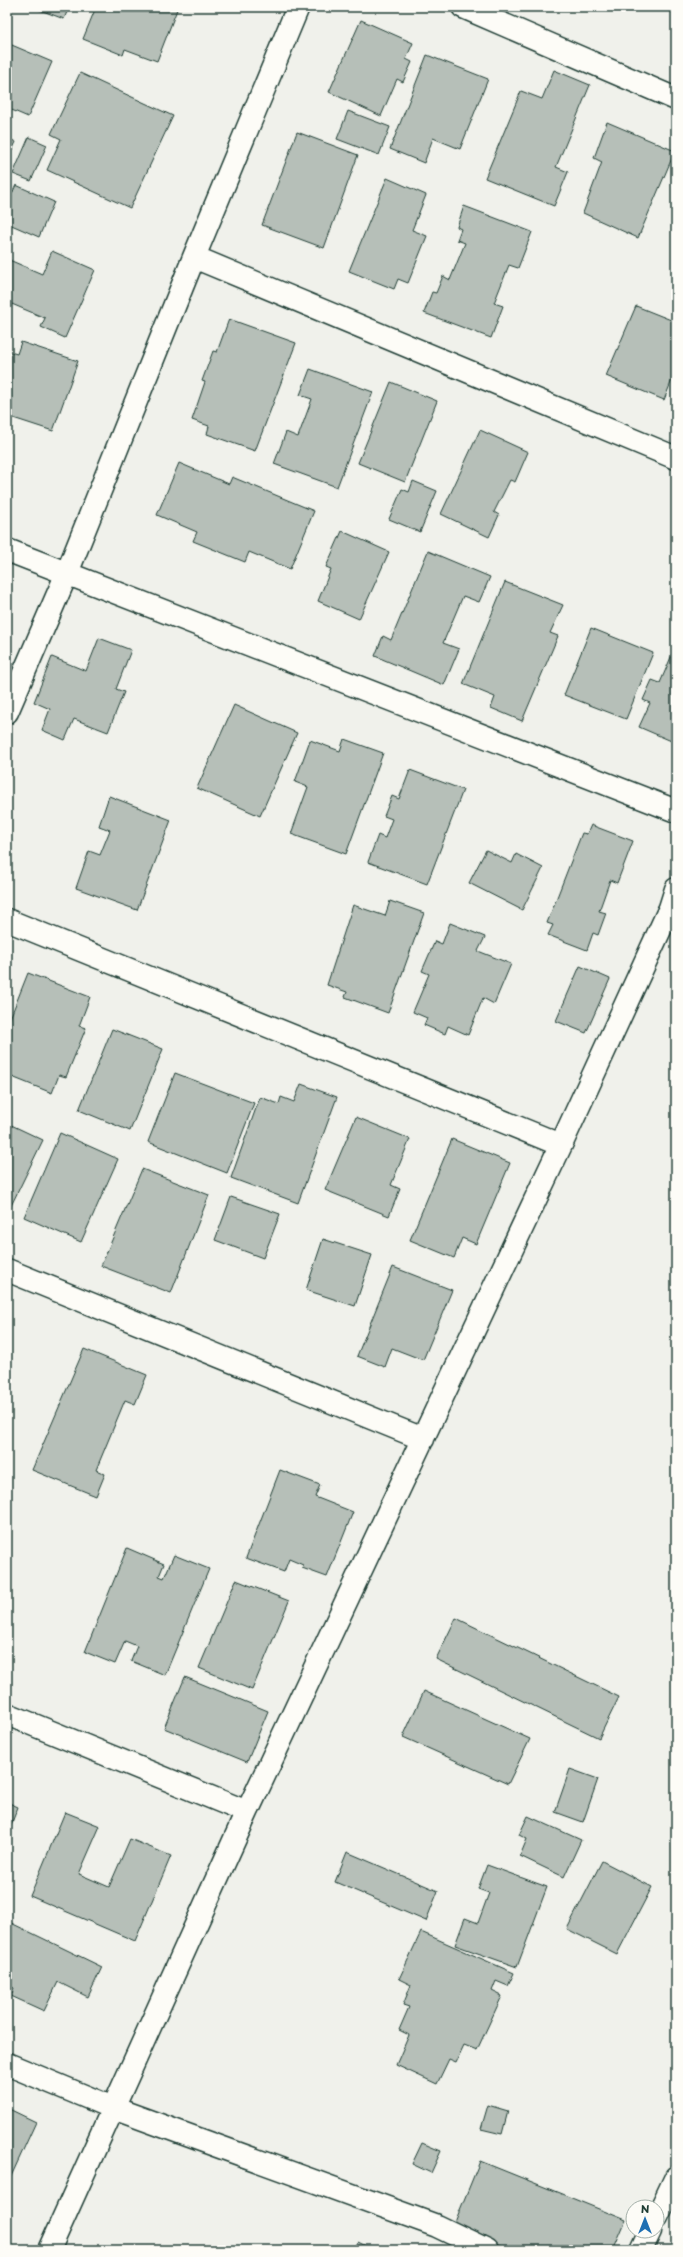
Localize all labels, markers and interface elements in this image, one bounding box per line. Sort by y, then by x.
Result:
north arrow [625,2199,665,2239]
text: N [641,2200,650,2217]

